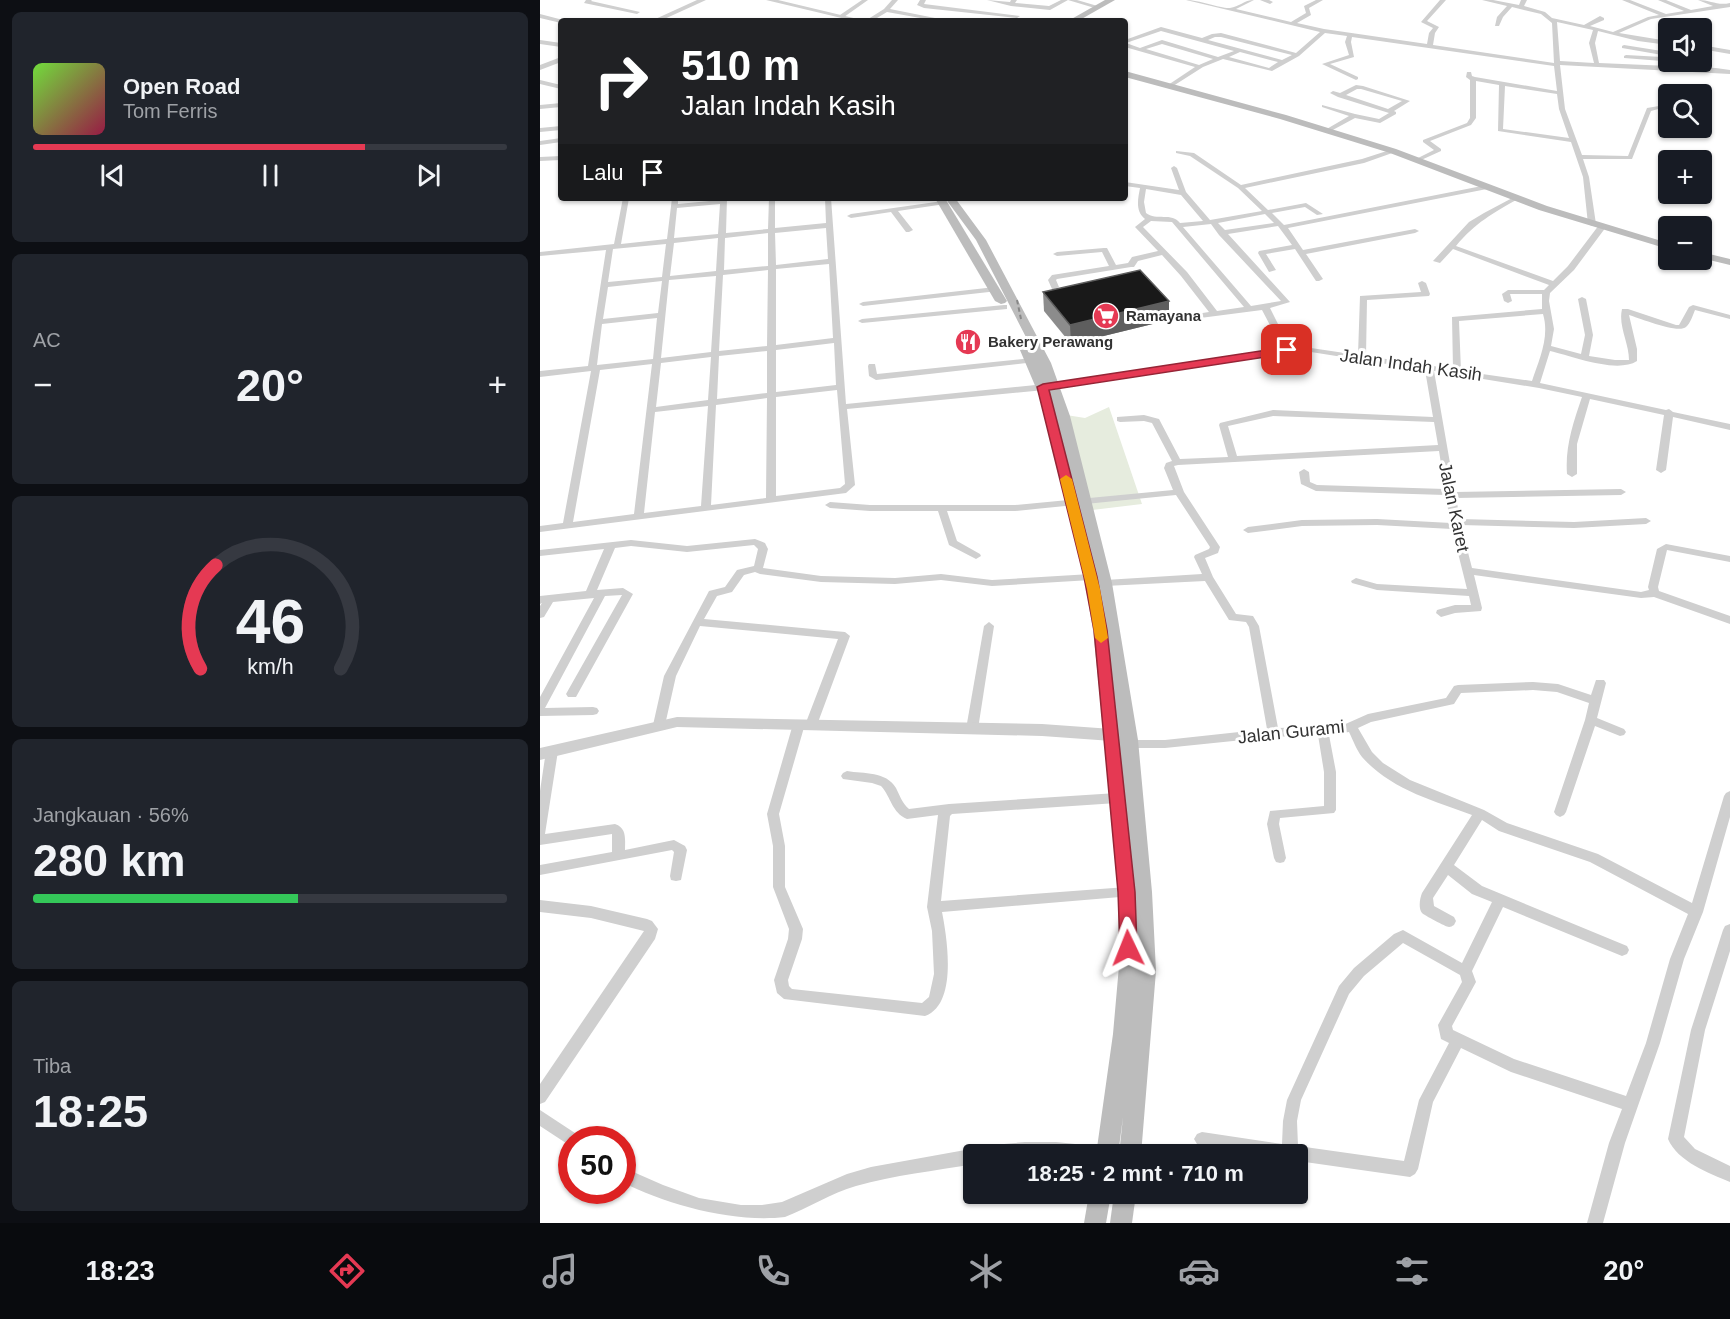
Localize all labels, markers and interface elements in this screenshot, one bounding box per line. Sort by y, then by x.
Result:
map controls [1658,18,1712,270]
button: sound [1658,18,1712,72]
icon: right [582,42,660,120]
text: 510 m [681,42,800,89]
text: Open Road [123,74,240,99]
button: search [1658,84,1712,138]
text: Jalan Indah Kasih [681,91,896,121]
text: Tom Ferris [123,100,217,122]
button: + [1658,150,1712,204]
icon: arrive [636,156,669,189]
icon: previous [96,159,129,192]
icon: pause [254,159,287,192]
icon: next [412,159,445,192]
text: Lalu [582,160,624,185]
button: − [1658,216,1712,270]
supermarket icon: Ramayana [1091,301,1121,331]
place label: Ramayana [1126,307,1202,324]
pin [1261,324,1312,375]
restaurant icon: Bakery Perawang [953,327,983,357]
text: AC [33,329,61,351]
place label: Bakery Perawang [988,333,1113,350]
icon: arrive [1270,333,1303,366]
street label: Jalan Indah Kasih [1339,345,1483,385]
text: 20° [236,360,304,411]
text: − [33,366,52,403]
text: + [488,366,507,403]
street label: Jalan Karet [1435,460,1473,554]
text: 46 [235,587,305,656]
text: km/h [247,655,293,679]
street label: Jalan Gurami [1237,716,1345,748]
text: Jangkauan · 56% [33,804,189,826]
text: 280 km [33,835,186,886]
position arrow [1096,916,1160,980]
text: Tiba [33,1055,71,1077]
text: 18:25 [33,1086,148,1137]
speed limit sign: 50 [558,1126,636,1204]
text: 18:25 · 2 mnt · 710 m [1027,1161,1244,1186]
icon: directions [326,1250,368,1292]
icon: music [539,1250,581,1292]
icon: phone [752,1250,794,1292]
icon: climate [965,1250,1007,1292]
icon: car [1178,1250,1220,1292]
icon: filters [1391,1250,1433,1292]
text: 18:23 [86,1256,155,1286]
text: 20° [1604,1256,1644,1286]

